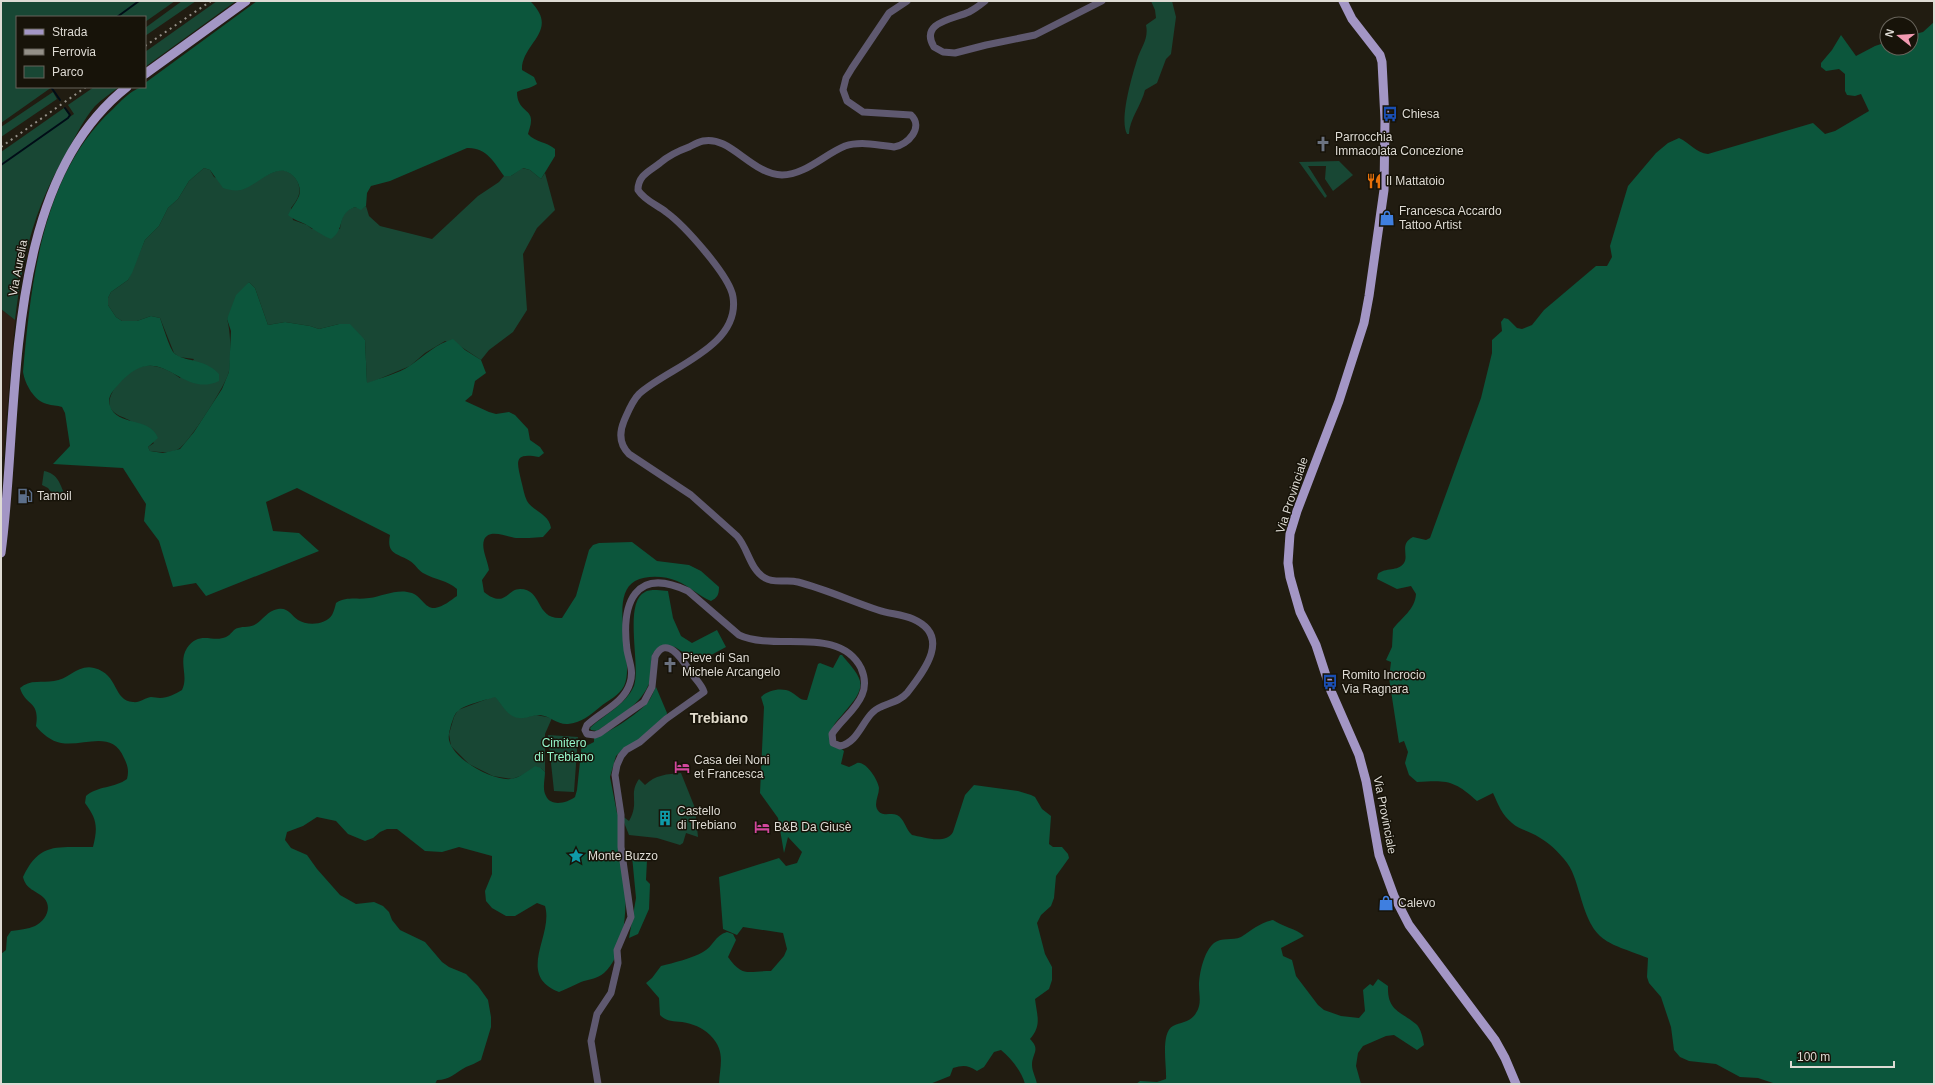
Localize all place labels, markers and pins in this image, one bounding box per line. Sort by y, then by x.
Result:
bus stop icon: Chiesa [1381,105,1399,123]
place label: Chiesa [1402,107,1440,121]
place label: Parrocchia Immacolata Concezione [1335,130,1464,158]
church icon: Parrocchia Immacolata Concezione [1314,135,1332,153]
restaurant icon: Il Mattatoio [1365,172,1383,190]
place label: Il Mattatoio [1386,174,1445,188]
place label: Francesca Accardo Tattoo Artist [1399,204,1502,232]
shop icon: Francesca Accardo Tattoo Artist [1378,209,1396,227]
fuel station icon: Tamoil [16,487,34,505]
place label: Tamoil [37,489,72,503]
place label: Pieve di San Michele Arcangelo [682,651,780,679]
church icon: Pieve di San Michele Arcangelo [661,656,679,674]
place label: Romito Incrocio Via Ragnara [1342,668,1426,696]
bus stop icon: Romito Incrocio Via Ragnara [1321,673,1339,691]
place label: Casa dei Noni et Francesca [694,753,769,781]
hotel icon: Casa dei Noni et Francesca [673,758,691,776]
place label: Castello di Trebiano [677,804,737,832]
building icon: Castello di Trebiano [656,809,674,827]
hotel icon: B&B Da Giusè [753,818,771,836]
place label: B&B Da Giusè [774,820,852,834]
place icon: Monte Buzzo [567,847,585,865]
place label: Monte Buzzo [588,849,658,863]
shop icon: Calevo [1377,894,1395,912]
place label: Calevo [1398,896,1436,910]

